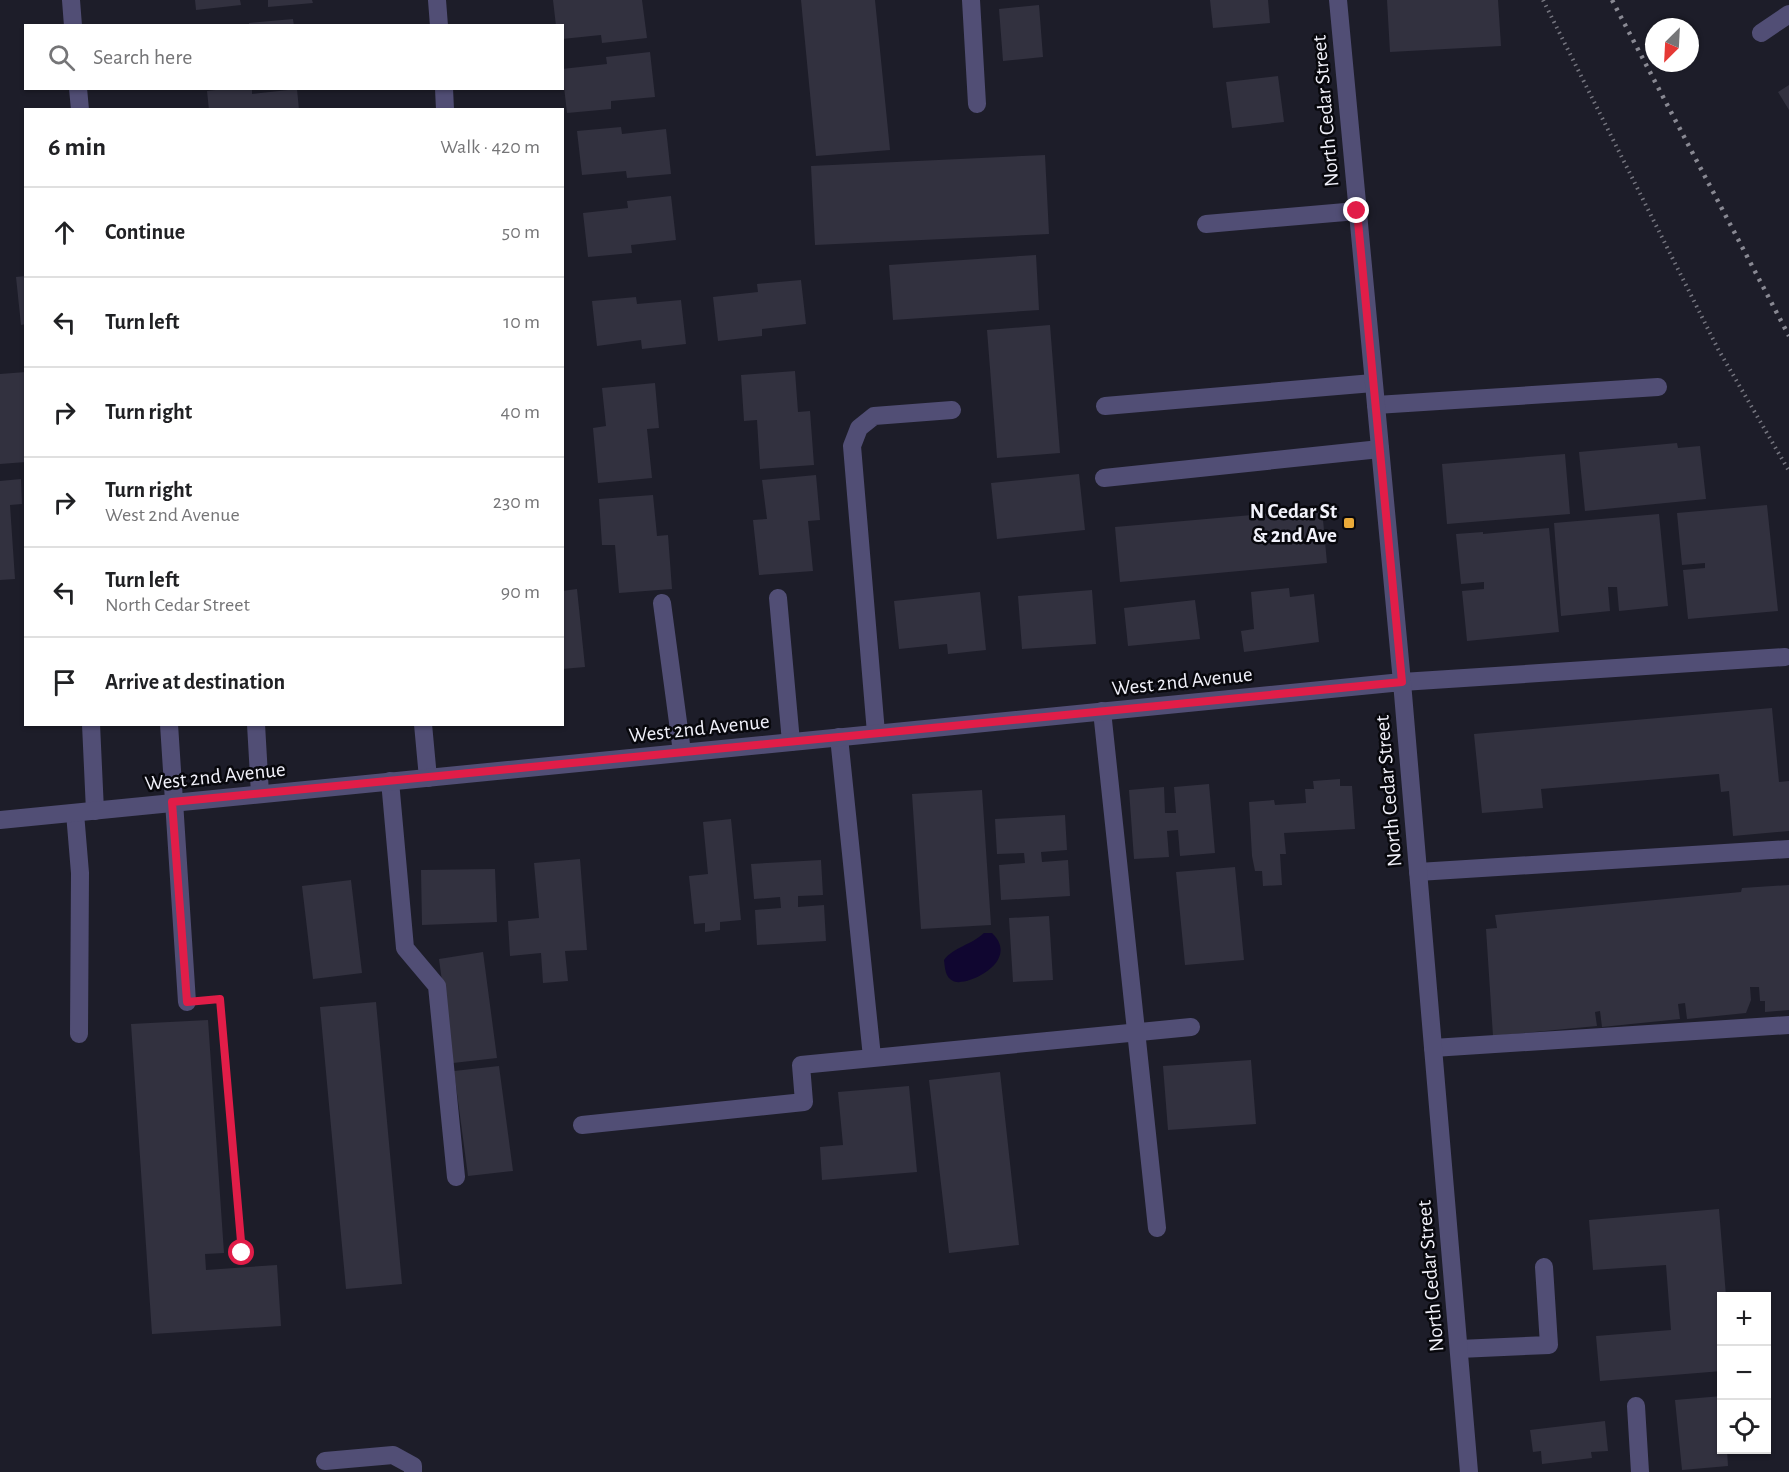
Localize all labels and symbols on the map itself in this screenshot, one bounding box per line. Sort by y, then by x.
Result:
north arrow [1645,18,1699,72]
street label: North Cedar Street [1308,34,1343,188]
route end [1343,197,1369,223]
place label: N Cedar St & 2nd Ave [1250,501,1337,546]
marker: N Cedar St & 2nd Ave [1342,516,1356,530]
street label: West 2nd Avenue [1111,664,1253,699]
street label: West 2nd Avenue [628,711,770,746]
street label: North Cedar Street [1371,714,1406,868]
street label: West 2nd Avenue [144,759,286,794]
street label: North Cedar Street [1413,1199,1448,1353]
route start [228,1239,254,1265]

